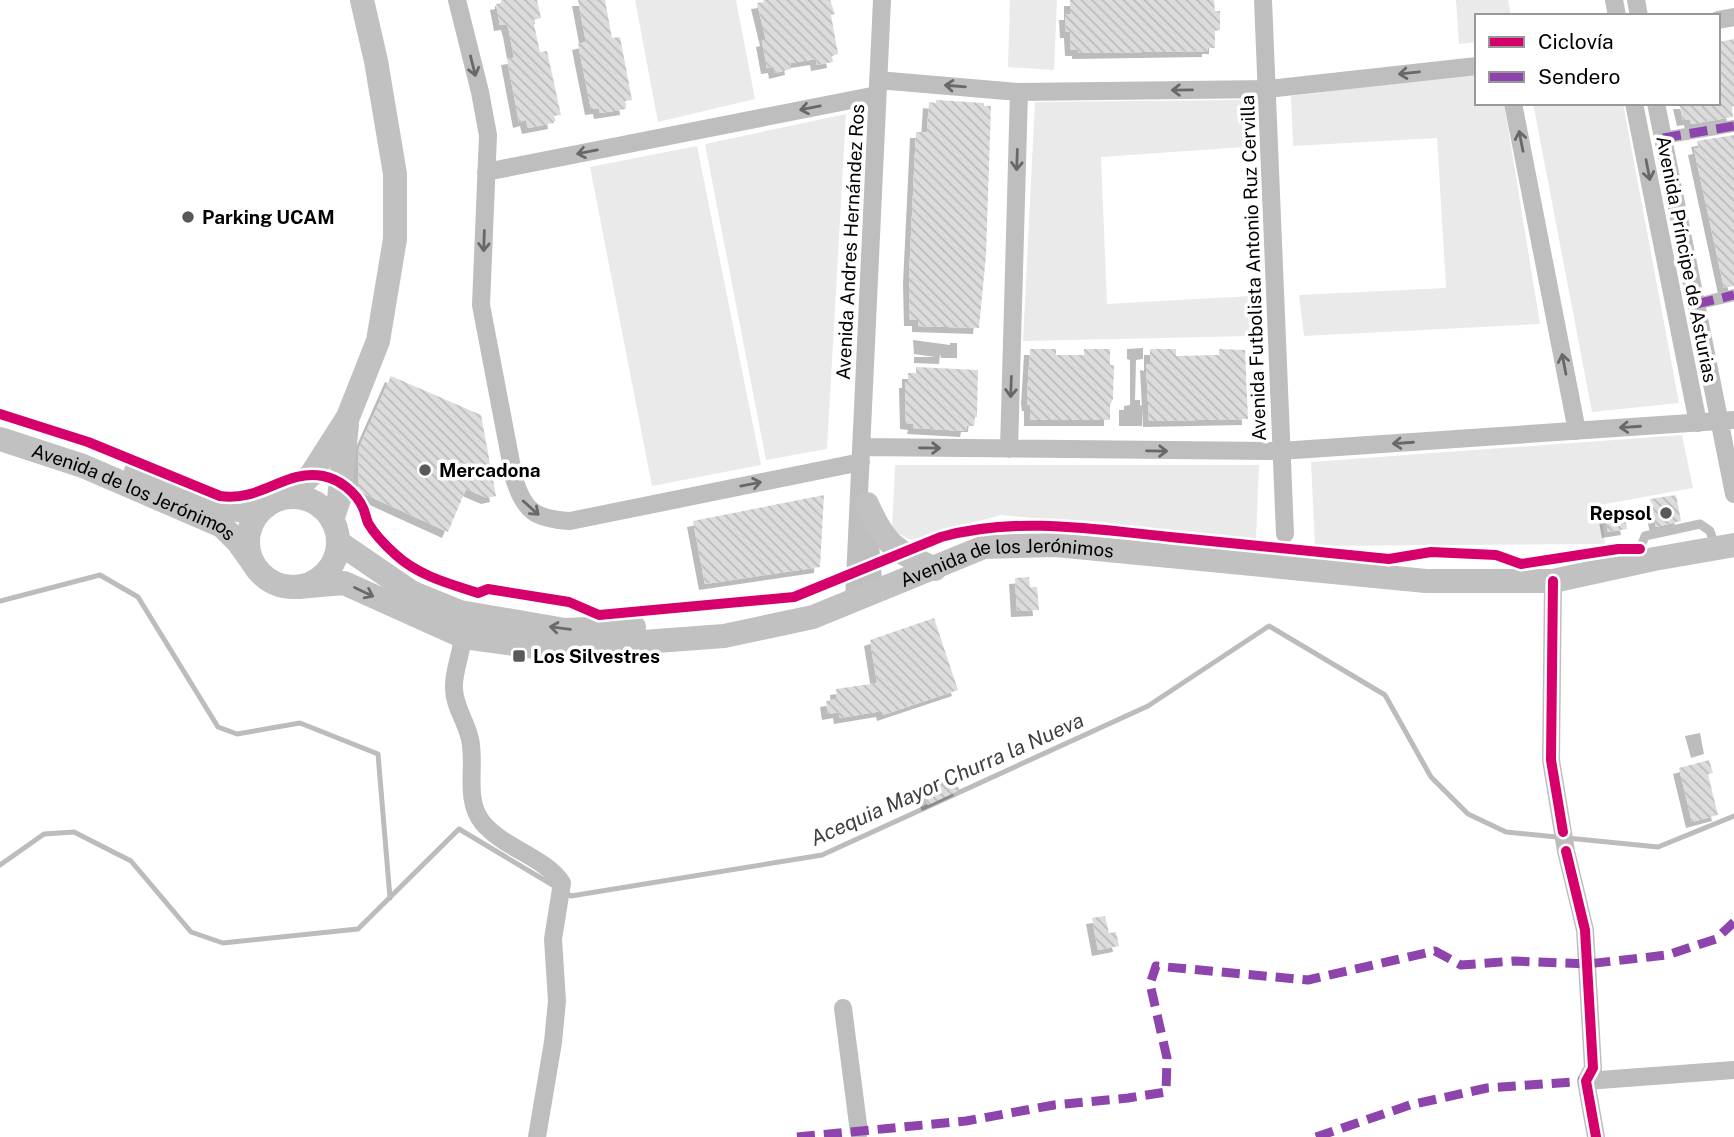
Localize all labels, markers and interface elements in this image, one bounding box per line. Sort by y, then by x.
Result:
legend [1475,14,1720,105]
text: Ciclovía [1538,29,1614,54]
one-way arrow [468,55,481,77]
text: Sendero [1538,64,1620,89]
one-way arrow [1398,67,1421,80]
one-way arrow [944,79,967,92]
one-way arrow [1171,83,1194,97]
street label: Avenida Futbolista Antonio Ruz Cervilla [1236,95,1270,441]
one-way arrow [799,102,822,115]
street label: Avenida Andres Hernández Ros [832,104,868,380]
one-way arrow [1513,130,1527,153]
street label: Avenida Príncipe de Asturias [1652,134,1722,384]
one-way arrow [576,146,599,160]
one-way arrow [1010,148,1024,171]
one-way arrow [1641,158,1655,181]
place label: Parking UCAM [202,206,335,228]
marker: Parking UCAM [180,209,196,225]
one-way arrow [477,229,490,252]
one-way arrow [1556,353,1570,376]
one-way arrow [1004,376,1018,399]
one-way arrow [1619,421,1642,434]
one-way arrow [1392,437,1415,450]
street label: Avenida de los Jerónimos [29,439,241,545]
one-way arrow [918,441,941,455]
one-way arrow [1145,444,1168,458]
place label: Mercadona [439,459,541,481]
marker: Mercadona [417,462,433,478]
one-way arrow [739,477,762,491]
one-way arrow [522,499,540,516]
place label: Repsol [1589,502,1652,524]
marker: Repsol [1658,505,1674,521]
street label: Avenida de los Jerónimos [897,534,1115,591]
one-way arrow [353,586,374,599]
one-way arrow [549,622,571,635]
place label: Los Silvestres [533,645,660,667]
marker: Los Silvestres [511,648,527,664]
water label: Acequia Mayor Churra la Nueva [806,707,1088,851]

